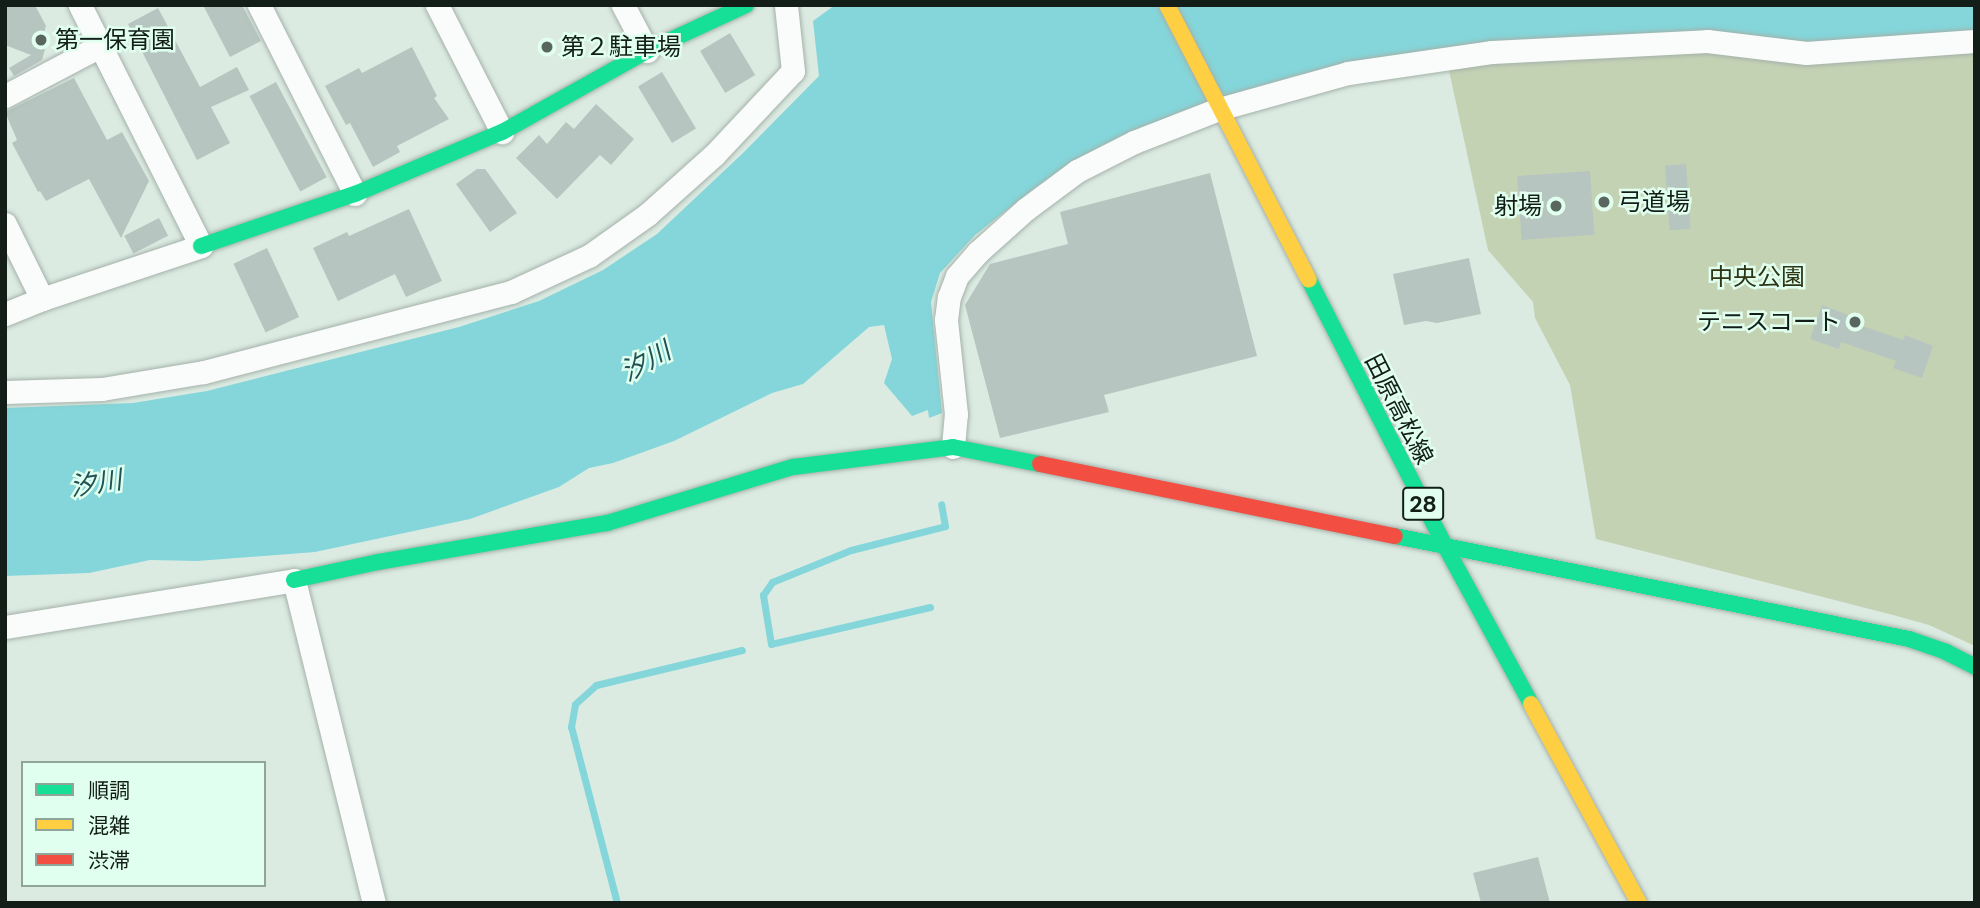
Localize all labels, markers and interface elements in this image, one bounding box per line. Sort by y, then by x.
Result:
place label: 第一保育園 [55,26,175,54]
marker: 第一保育園 [33,32,49,48]
place label: 第２駐車場 [561,33,681,61]
marker: 第２駐車場 [539,39,555,55]
place label: 弓道場 [1618,188,1690,216]
place label: 射場 [1494,192,1542,220]
marker: 弓道場 [1596,194,1612,210]
marker: 射場 [1548,198,1564,214]
park label: 中央公園 [1709,263,1805,291]
place label: テニスコート [1697,308,1841,336]
marker: テニスコート [1847,314,1863,330]
water label: 汐川 [616,336,676,388]
street label: 田原高松線 [1359,349,1439,469]
water label: 汐川 [68,465,124,503]
road number: 28 [1402,484,1444,524]
legend [21,761,266,887]
text: 順調 [88,777,130,805]
text: 混雑 [88,812,130,840]
text: 渋滞 [88,847,130,875]

